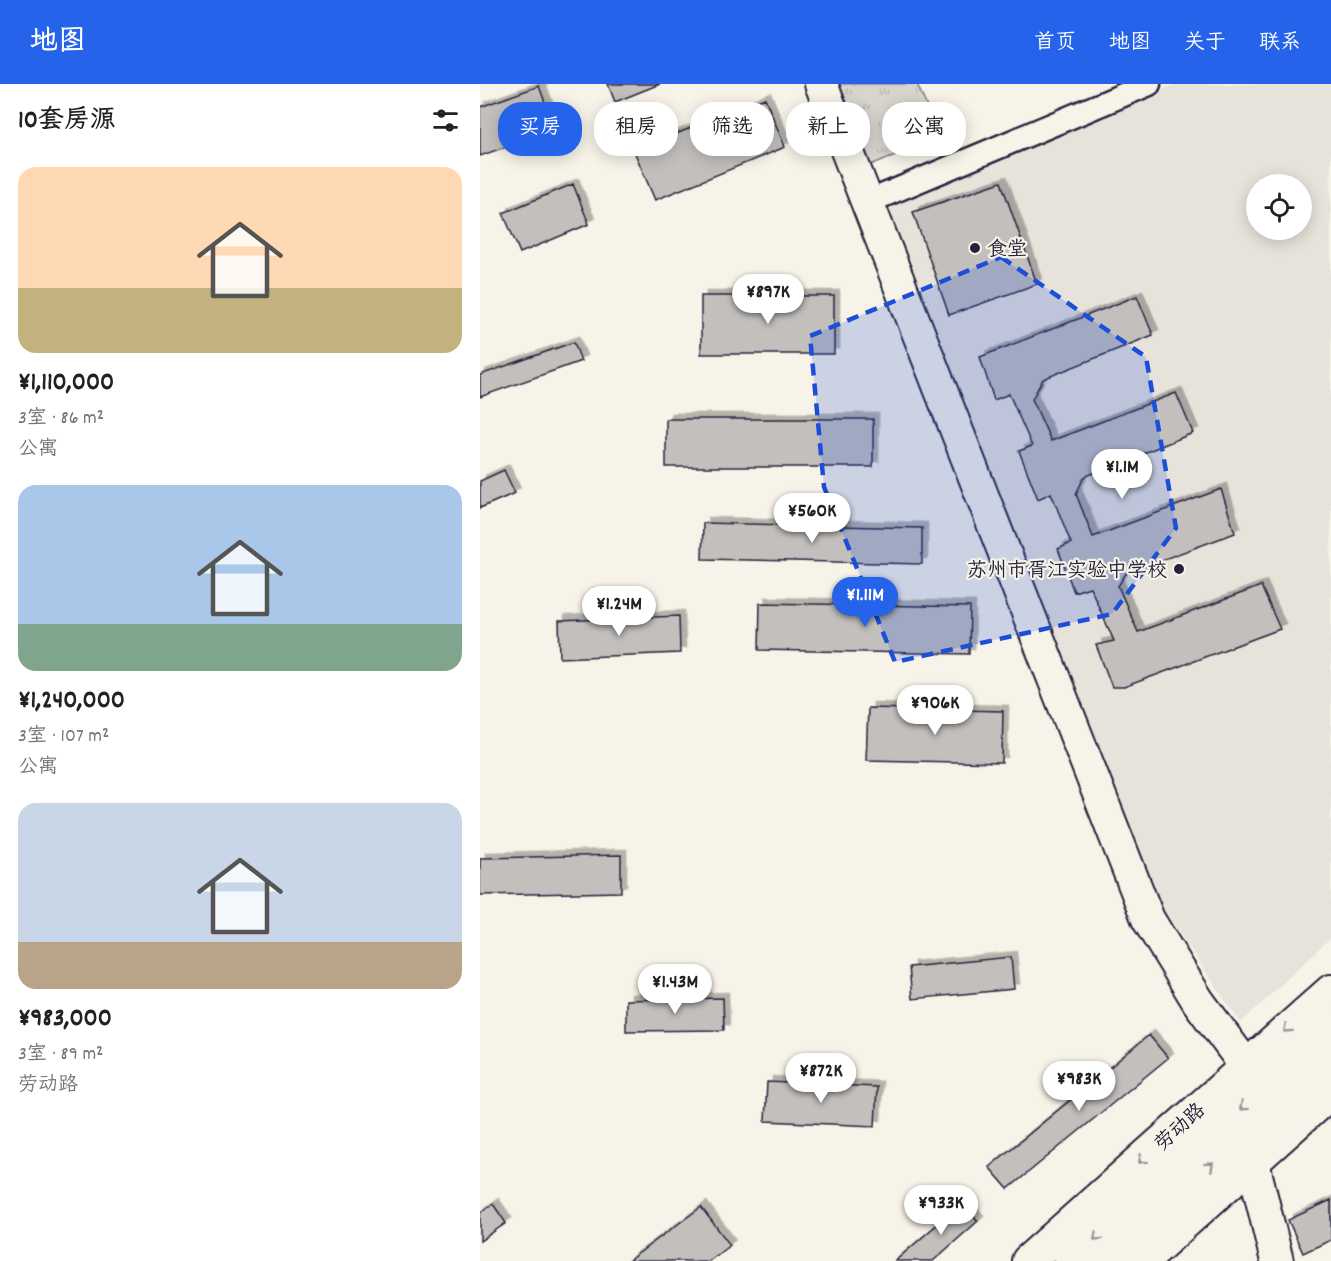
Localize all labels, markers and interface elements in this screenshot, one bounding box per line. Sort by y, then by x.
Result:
text: 地图 [30,24,86,64]
text: 首页 [1034,29,1076,59]
text: 地图 [1109,29,1151,59]
text: 关于 [1184,29,1226,59]
text: 联系 [1259,29,1301,59]
chip: 买房 [498,102,582,156]
chip: 租房 [594,102,678,156]
chip: 筛选 [690,102,774,156]
chip: 新上 [786,102,870,156]
chip: 公寓 [882,102,966,156]
text: 10套房源 [18,103,116,140]
icon: filters [429,104,462,137]
map controls [1246,174,1312,240]
button: locate [1246,174,1312,240]
icon: home [186,206,294,314]
place label: 食堂 [987,237,1027,265]
marker: 食堂 [968,241,982,255]
pin: ¥897K [726,274,810,325]
text: ¥897K [746,279,790,307]
text: ¥1,110,000 [18,365,114,402]
text: 3室 · 86 m² [18,405,104,433]
text: 公寓 [18,436,58,464]
pin: ¥1.1M [1080,449,1164,500]
text: ¥1.1M [1105,454,1139,482]
pin: ¥560K [770,493,854,544]
text: ¥560K [788,498,836,526]
icon: home [186,524,294,632]
place label: 苏州市胥江实验中学校 [967,558,1167,586]
marker: 苏州市胥江实验中学校 [1172,562,1186,576]
pin: ¥1.11M [816,577,914,628]
text: ¥1.11M [846,582,884,610]
pin: ¥1.24M [570,586,668,637]
text: ¥1.24M [596,591,642,619]
text: ¥1,240,000 [18,683,125,720]
pin: ¥906K [893,685,977,736]
text: ¥906K [911,690,959,718]
text: 3室 · 107 m² [18,723,109,751]
text: 公寓 [18,754,58,782]
icon: home [186,842,294,950]
pin: ¥1.43M [626,964,724,1015]
text: ¥1.43M [652,969,698,997]
text: ¥983,000 [18,1001,112,1038]
one-way arrow [1283,1022,1294,1033]
text: 3室 · 89 m² [18,1041,103,1069]
pin: ¥872K [779,1053,863,1104]
text: ¥872K [799,1058,843,1086]
pin: ¥983K [1037,1061,1121,1112]
text: ¥983K [1057,1066,1101,1094]
text: 劳动路 [18,1072,78,1100]
street label: 劳动路 [1149,1097,1213,1159]
one-way arrow [1239,1100,1250,1111]
one-way arrow [1138,1153,1148,1164]
one-way arrow [1203,1162,1214,1173]
pin: ¥933K [899,1185,983,1236]
text: ¥933K [918,1190,964,1218]
one-way arrow [1093,1230,1104,1241]

